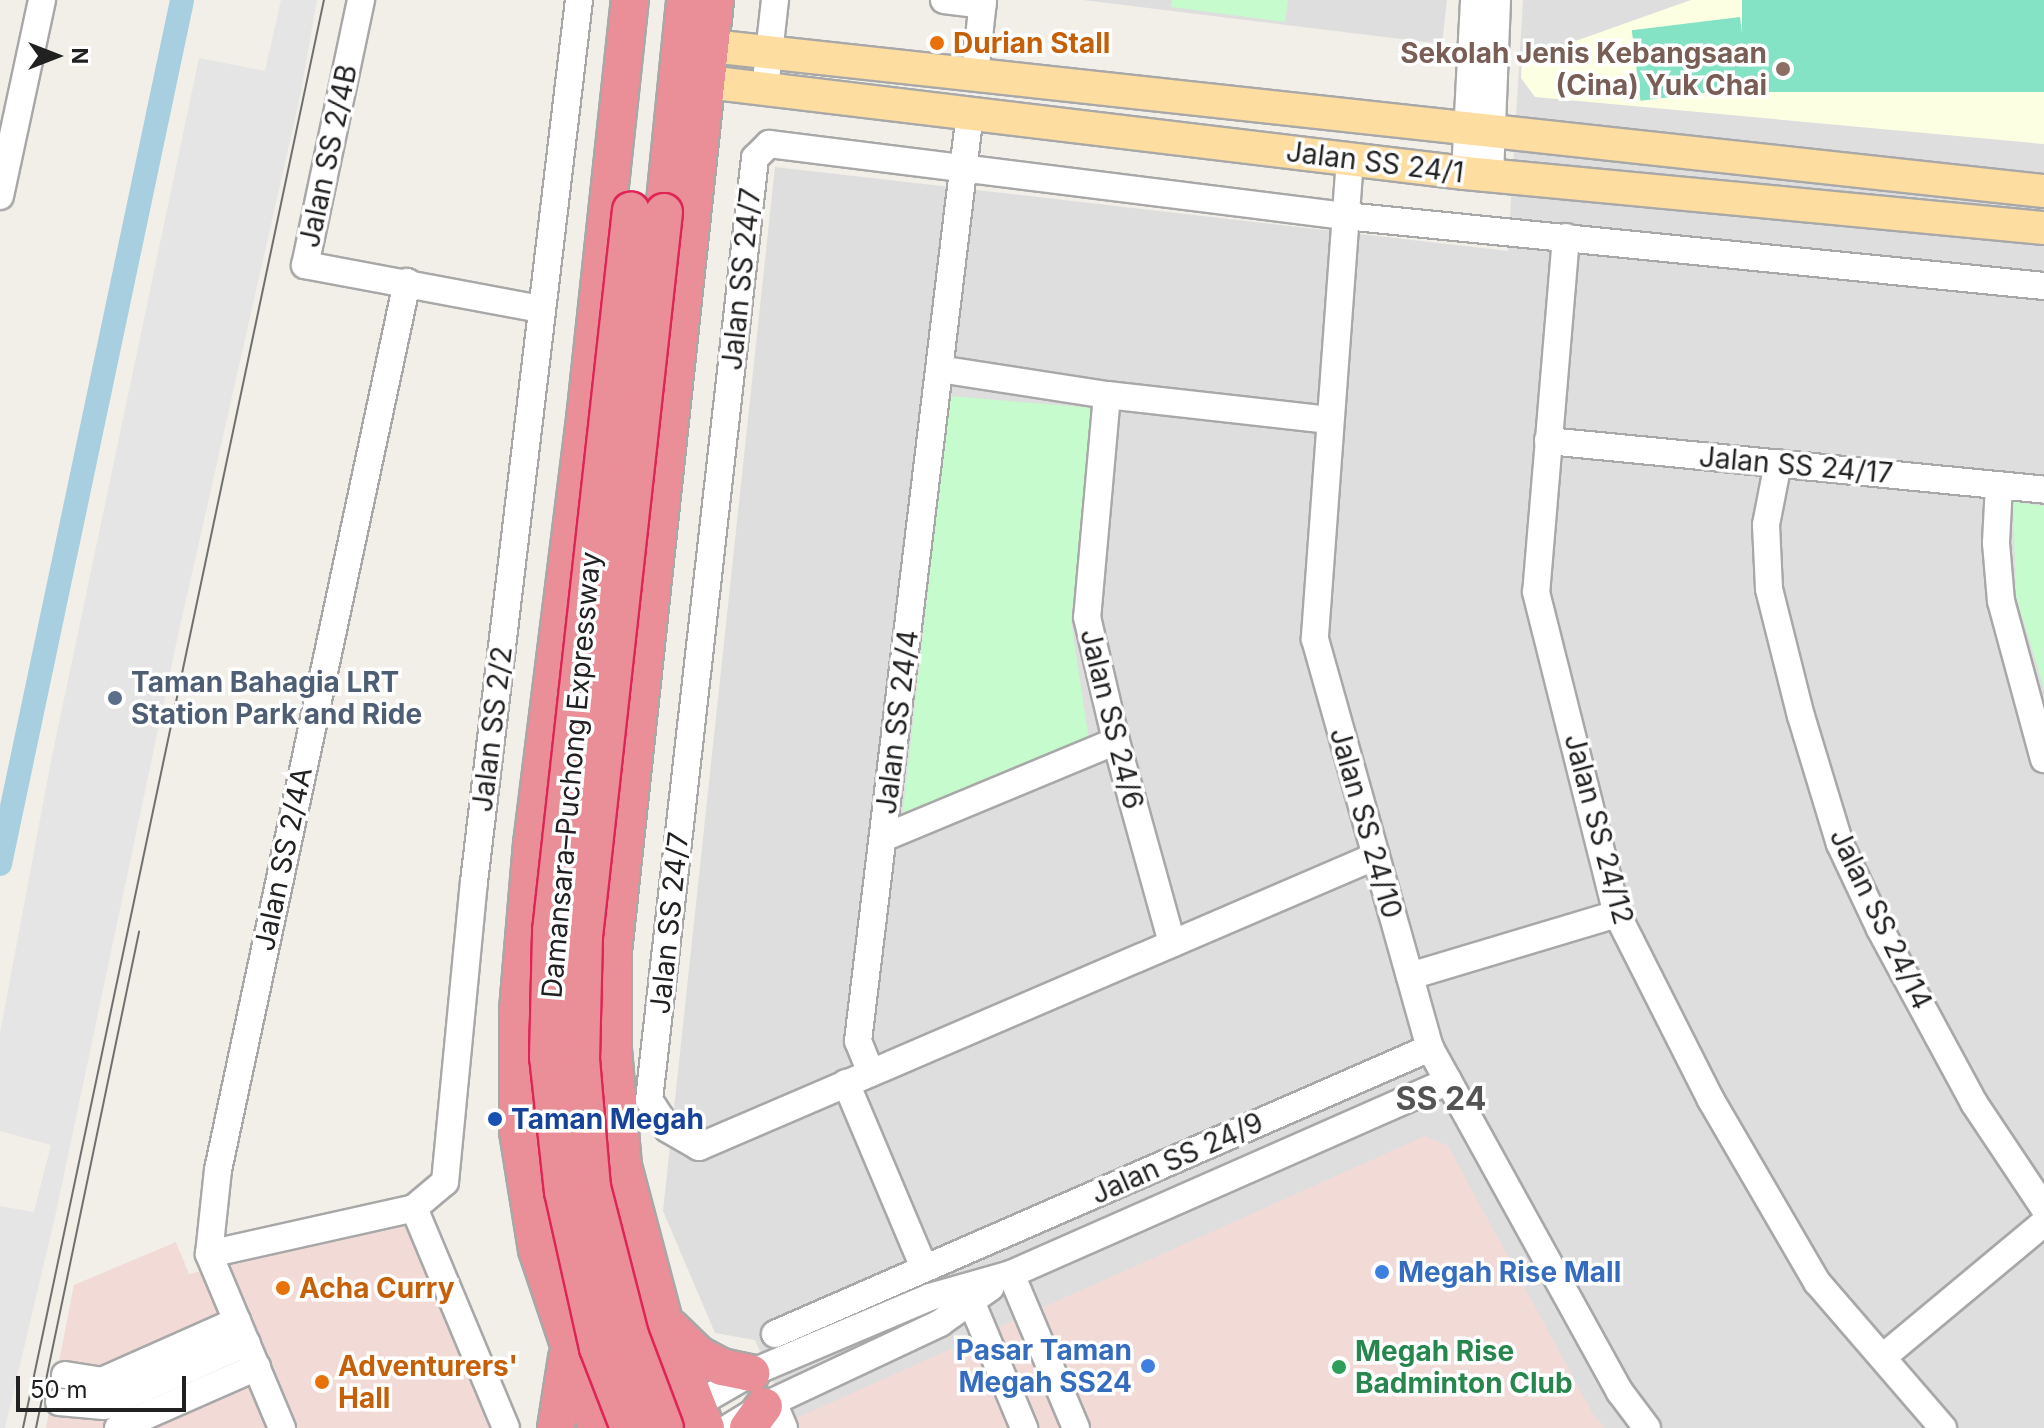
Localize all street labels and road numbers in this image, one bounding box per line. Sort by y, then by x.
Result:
street label: Jalan SS 2/4B [292,62,364,250]
street label: Jalan SS 24/1 [1284,134,1466,190]
street label: Jalan SS 24/7 [715,186,767,372]
street label: Jalan SS 24/17 [1698,440,1894,490]
street label: Damansara–Puchong Expressway [535,550,607,1000]
street label: Jalan SS 24/6 [1073,625,1151,813]
street label: Jalan SS 24/4 [869,628,925,816]
street label: Jalan SS 2/2 [465,644,519,814]
street label: Jalan SS 24/10 [1323,724,1409,922]
street label: Jalan SS 24/12 [1557,730,1641,928]
street label: Jalan SS 2/4A [247,764,319,954]
street label: Jalan SS 24/14 [1823,823,1939,1015]
street label: Jalan SS 24/7 [643,830,695,1016]
street label: Jalan SS 24/9 [1086,1105,1268,1211]

